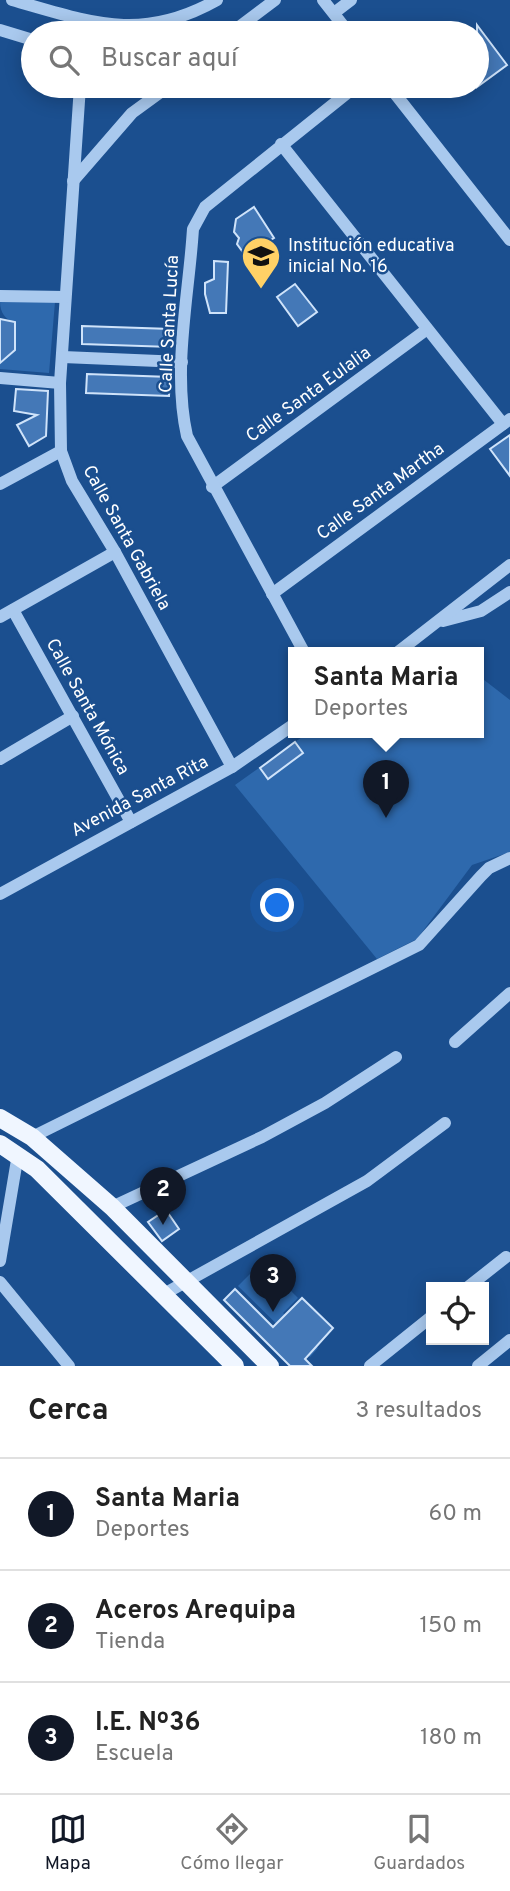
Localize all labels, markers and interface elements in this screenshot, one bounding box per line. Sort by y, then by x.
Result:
search box [21,21,489,98]
icon: search [45,41,83,79]
text: Buscar aquí [101,43,238,76]
school or university icon: Institución educativa inicial No. 16 [240,235,282,290]
place label: Institución educativa inicial No. 16 [288,235,454,279]
street label: Calle Santa Lucía [155,254,185,394]
street label: Calle Santa Eulalia [242,342,376,448]
street label: Calle Santa Martha [313,438,449,546]
street label: Calle Santa Gabriela [77,461,175,615]
street label: Calle Santa Mónica [40,635,134,779]
popup [288,647,484,738]
text: Santa Maria [314,662,458,695]
text: Deportes [314,695,408,724]
street label: Avenida Santa Rita [67,751,213,843]
pin: 1 [363,760,409,818]
your location [260,888,294,922]
pin: 2 [140,1167,186,1225]
pin: 3 [250,1254,296,1312]
map controls [426,1282,489,1345]
button: locate [426,1282,489,1345]
text: Cerca [28,1393,108,1430]
text: 3 resultados [355,1397,482,1426]
text: Santa Maria [95,1483,240,1516]
text: 1 [46,1500,56,1529]
text: 60 m [429,1500,482,1529]
text: Deportes [95,1516,190,1545]
text: Aceros Arequipa [95,1595,296,1628]
text: 2 [44,1612,58,1641]
text: 150 m [420,1612,482,1641]
text: Tienda [95,1628,165,1657]
text: I.E. Nº36 [95,1707,201,1740]
text: 3 [44,1724,58,1753]
text: 180 m [420,1724,482,1753]
text: Escuela [95,1740,174,1769]
tab: Mapa [45,1810,91,1876]
tab: Cómo llegar [180,1810,284,1876]
tab: Guardados [373,1810,465,1876]

